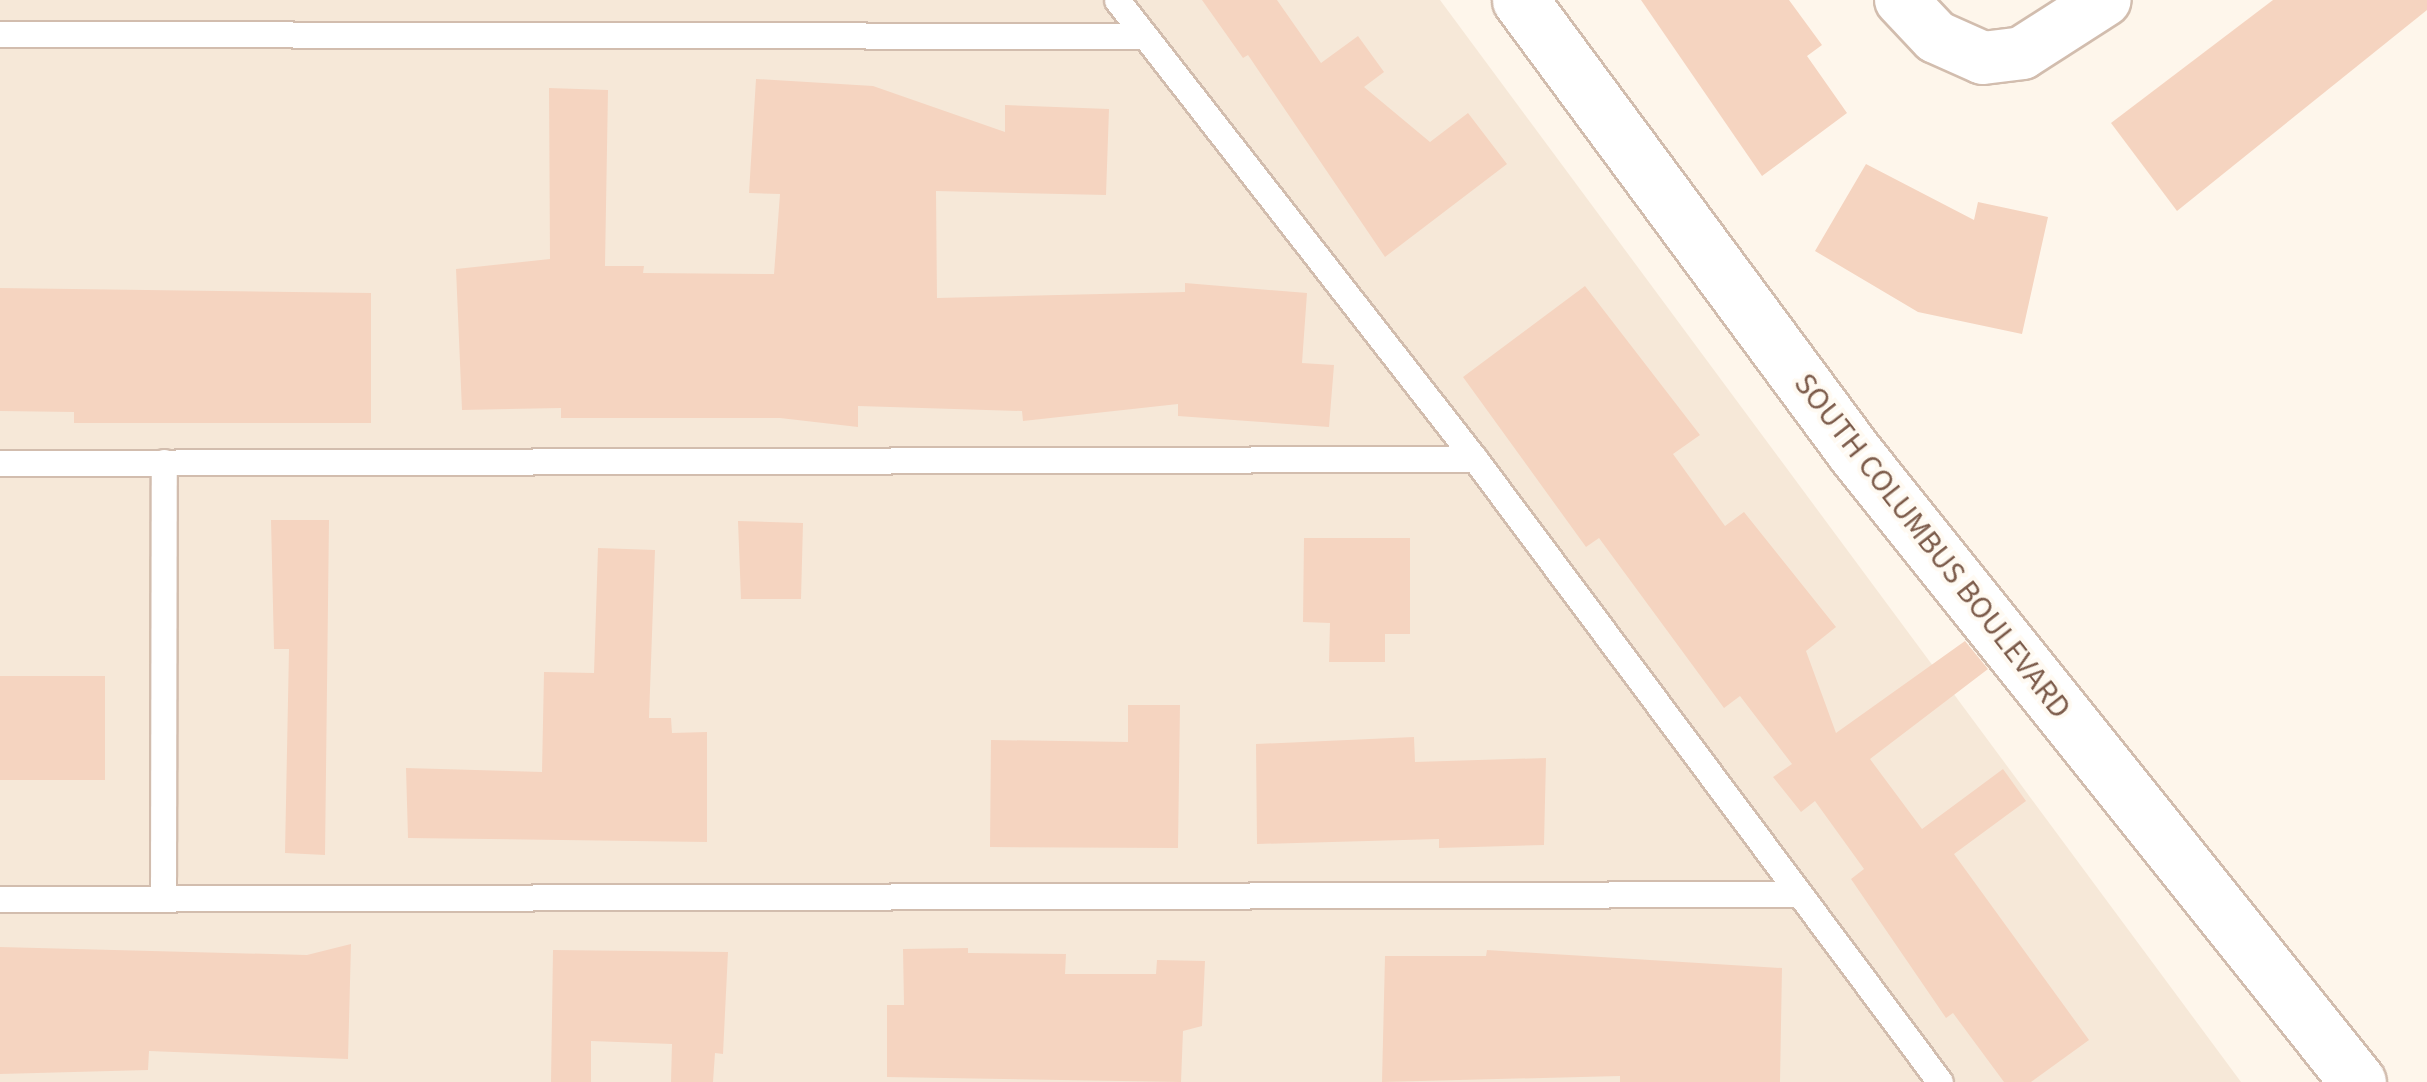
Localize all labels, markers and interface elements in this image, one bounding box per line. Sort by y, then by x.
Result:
street label: SOUTH COLUMBUS BOULEVARD [1785,366,2079,726]

